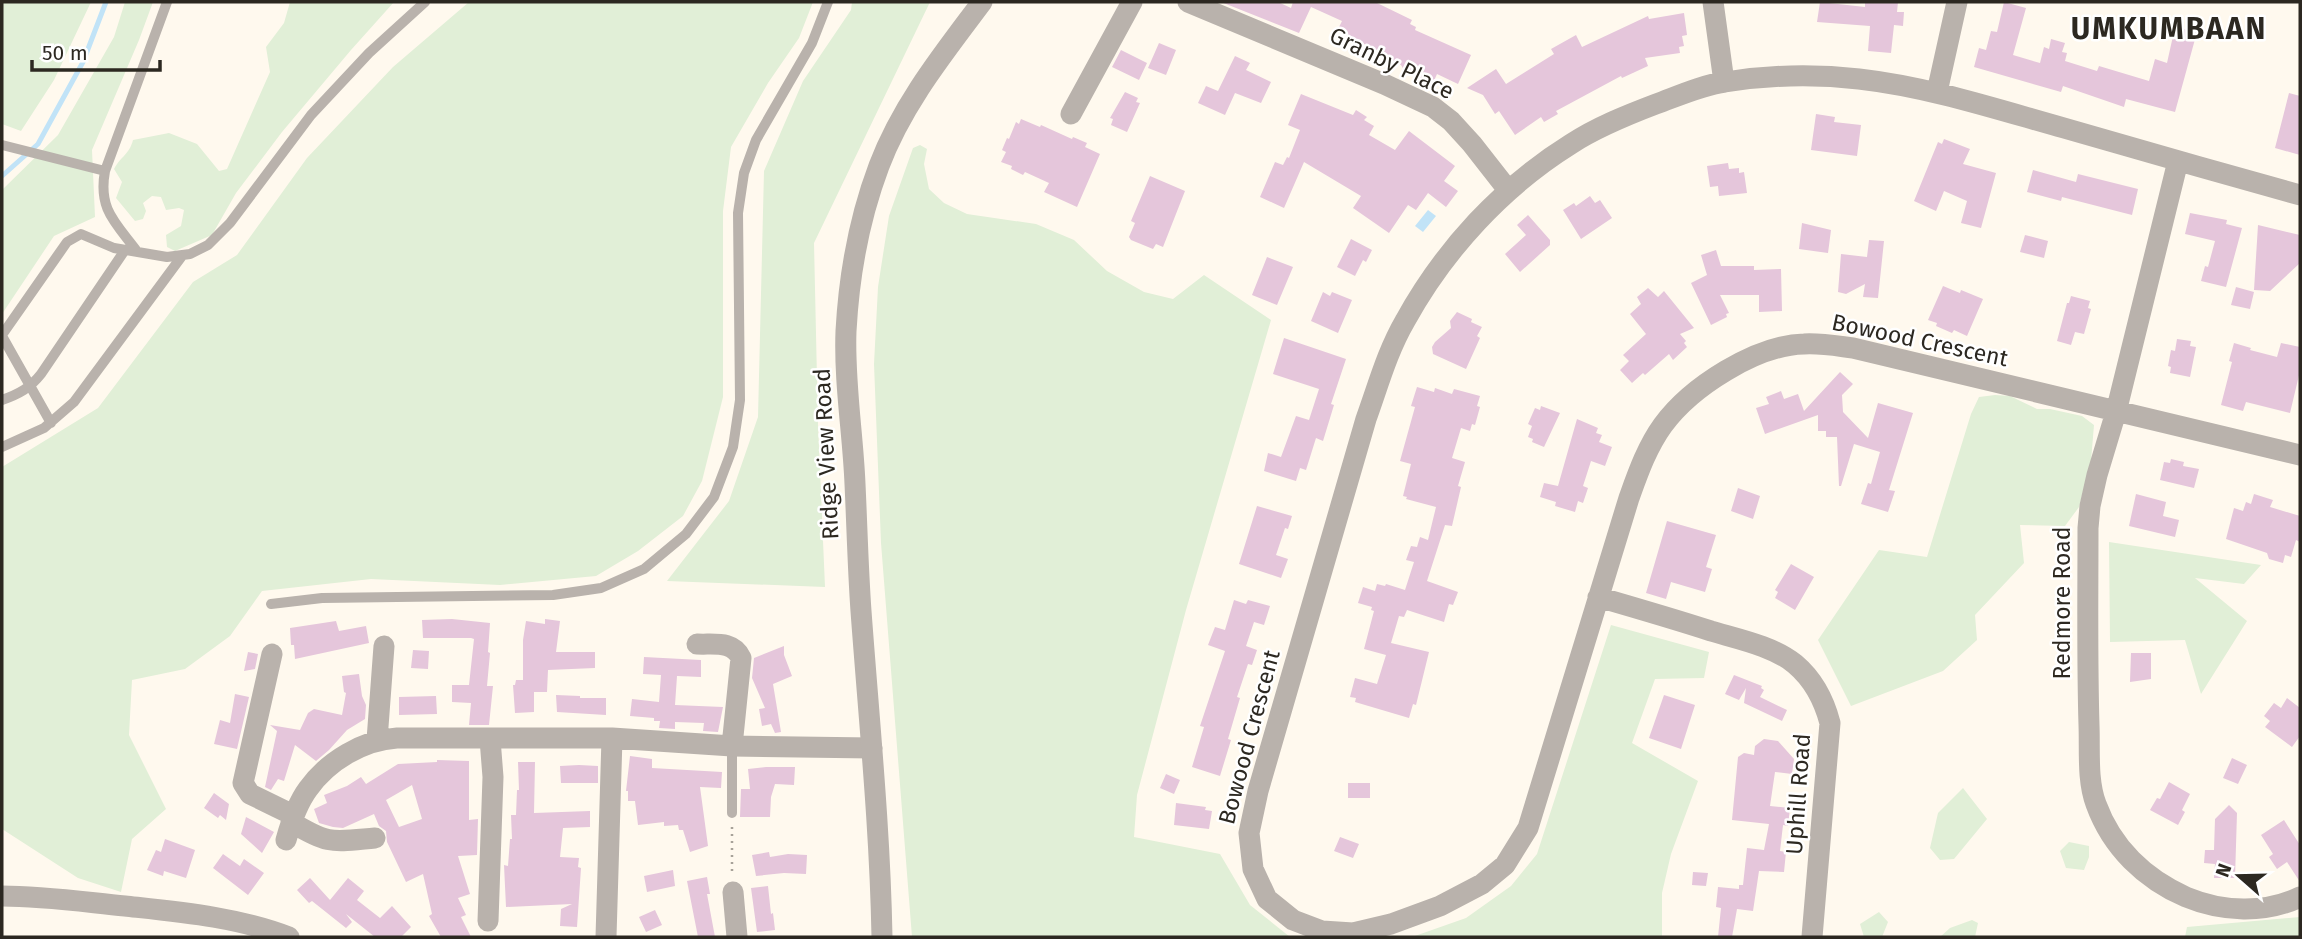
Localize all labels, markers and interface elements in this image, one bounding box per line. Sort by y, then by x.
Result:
district label: UMKUMBAAN [2071,11,2267,47]
street label: Granby Place [1325,21,1459,105]
scale bar [32,28,159,72]
text: 50 m [42,40,88,66]
street label: Bowood Crescent [1829,308,2011,372]
street label: Ridge View Road [808,367,844,541]
street label: Redmore Road [2048,527,2076,679]
street label: Bowood Crescent [1212,646,1286,827]
street label: Uphill Road [1780,732,1816,856]
north arrow [2204,841,2274,911]
text: N [2211,860,2236,880]

